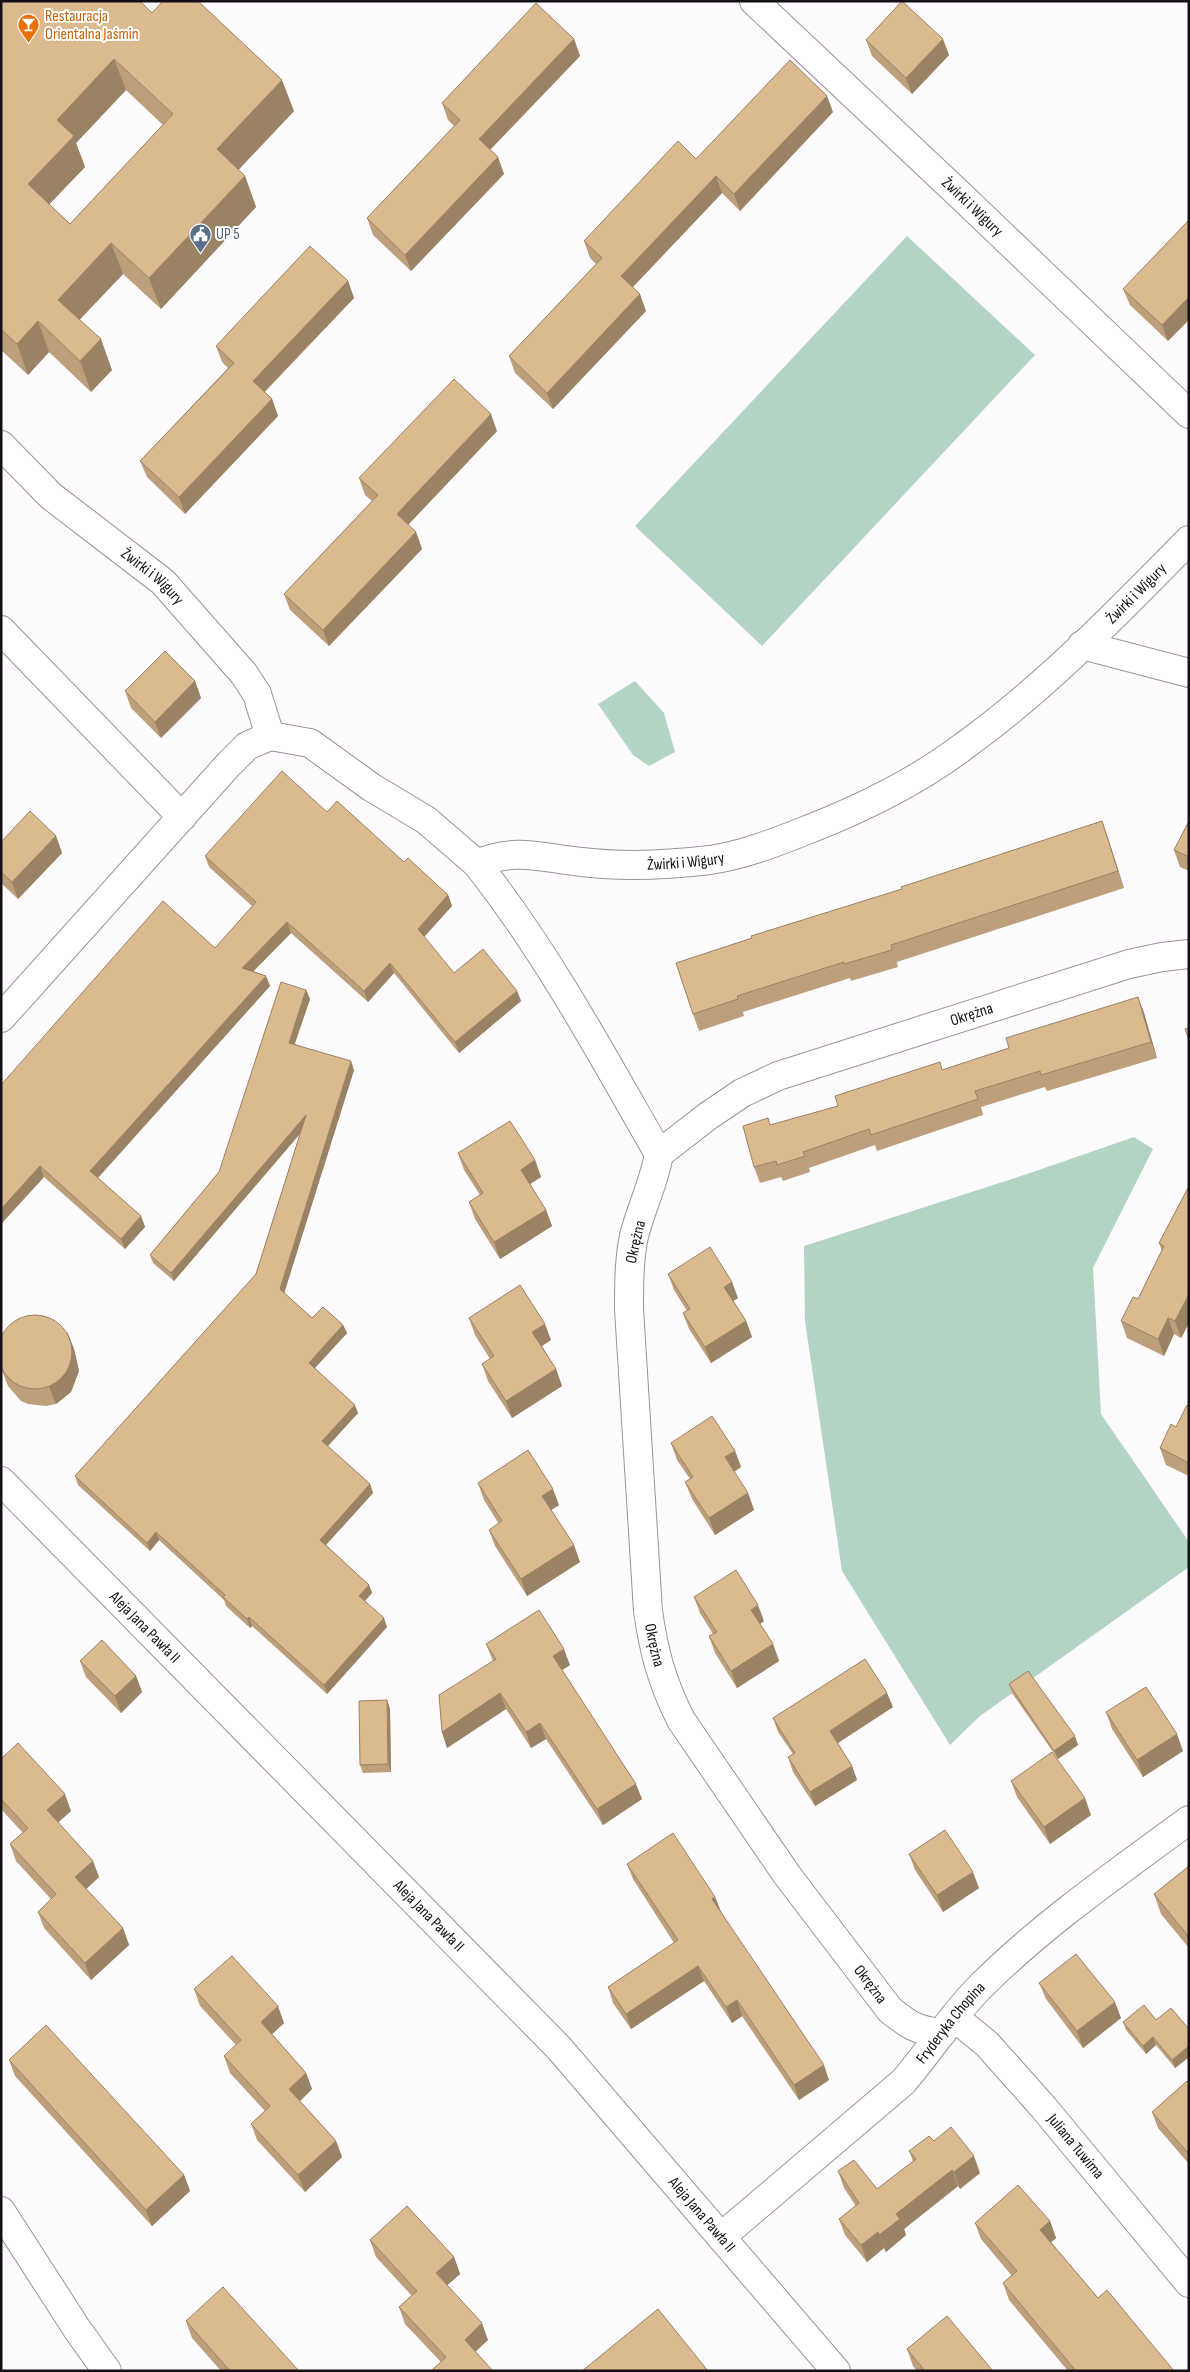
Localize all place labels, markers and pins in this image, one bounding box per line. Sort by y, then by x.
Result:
place label: Restauracja Orientalna Jaśmin [45,7,139,44]
bar icon: Restauracja Orientalna Jaśmin [17,13,41,44]
public building icon: UP 5 [188,222,212,253]
place label: UP 5 [216,225,240,244]

